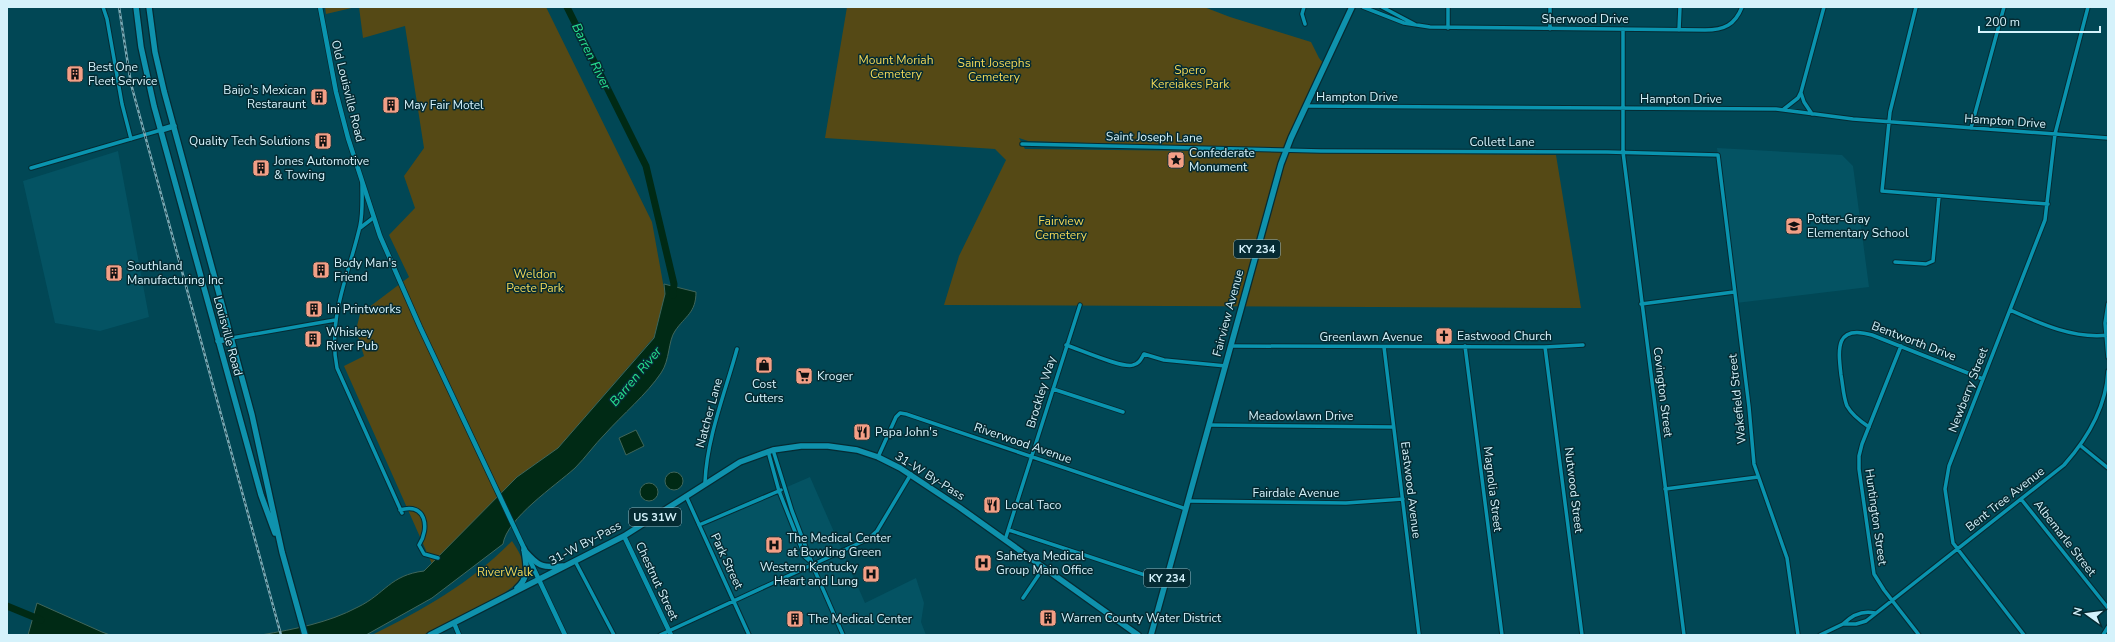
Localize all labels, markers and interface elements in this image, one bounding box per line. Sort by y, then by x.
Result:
scale bar [1979,8,2100,34]
street label: Sherwood Drive [1541,11,1629,27]
text: 200 m [1985,14,2020,30]
water label: Barren River [567,20,615,93]
street label: Old Louisville Road [328,38,368,144]
park label: Mount Moriah Cemetery [859,52,933,82]
park label: Saint Josephs Cemetery [958,55,1031,85]
place label: Best One Fleet Service [88,59,157,89]
park label: Spero Kereiakes Park [1151,62,1230,92]
building icon: Best One Fleet Service [65,64,85,84]
place label: Baijo's Mexican Restaraunt [223,82,307,112]
building icon: Baijo's Mexican Restaraunt [309,87,329,107]
street label: Hampton Drive [1316,89,1398,105]
street label: Hampton Drive [1640,91,1722,107]
building icon: May Fair Motel [381,95,401,115]
place label: May Fair Motel [404,97,484,113]
street label: Hampton Drive [1964,110,2046,132]
street label: Saint Joseph Lane [1106,128,1202,146]
building icon: Quality Tech Solutions [313,131,333,151]
place label: Quality Tech Solutions [189,133,310,149]
street label: Collett Lane [1469,134,1535,150]
place label: Confederate Monument [1189,145,1255,175]
place icon: Confederate Monument [1166,150,1186,170]
place label: Jones Automotive & Towing [273,153,369,183]
building icon: Jones Automotive & Towing [251,158,271,178]
place label: Potter-Gray Elementary School [1807,211,1909,241]
park label: Fairview Cemetery [1035,213,1088,243]
school or university icon: Potter-Gray Elementary School [1784,216,1804,236]
road number: KY 234 [1234,240,1280,258]
place label: Body Man's Friend [334,255,397,285]
place label: Southland Manufacturing Inc [127,258,224,288]
building icon: Body Man's Friend [311,260,331,280]
building icon: Southland Manufacturing Inc [104,263,124,283]
park label: Weldon Peete Park [506,266,565,296]
street label: Fairview Avenue [1209,268,1247,358]
street label: Louisville Road [210,294,246,378]
building icon: Ini Printworks [304,299,324,319]
place label: Ini Printworks [327,301,401,317]
street label: Bentworth Drive [1869,318,1959,364]
place label: Whiskey River Pub [326,324,378,354]
church icon: Eastwood Church [1434,326,1454,346]
place label: Eastwood Church [1457,328,1552,344]
building icon: Whiskey River Pub [303,329,323,349]
street label: Greenlawn Avenue [1319,329,1423,345]
water label: Barren River [606,343,666,410]
street label: Newberry Street [1944,345,1992,435]
street label: Covington Street [1650,346,1677,439]
street label: Wakefield Street [1724,352,1750,445]
street label: Brockley Way [1022,353,1060,430]
shop icon: Cost Cutters [754,355,774,375]
supermarket icon: Kroger [794,366,814,386]
place label: Kroger [817,368,854,384]
street label: Natcher Lane [692,376,726,450]
place label: Cost Cutters [744,376,784,406]
street label: Meadowlawn Drive [1249,408,1353,424]
street label: Riverwood Avenue [972,419,1074,467]
restaurant icon: Papa John's [852,422,872,442]
place label: Papa John's [875,424,938,440]
street label: Eastwood Avenue [1397,441,1425,539]
street label: Magnolia Street [1480,446,1506,533]
street label: Nutwood Street [1561,446,1587,534]
street label: 31-W By-Pass [892,448,968,504]
street label: Bent Tree Avenue [1962,463,2048,535]
street label: Huntington Street [1861,468,1891,567]
street label: Fairdale Avenue [1253,485,1339,501]
restaurant icon: Local Taco [982,495,1002,515]
place label: Local Taco [1005,497,1062,513]
street label: Albemarle Street [2030,497,2100,580]
road number: US 31W [629,508,681,526]
street label: 31-W By-Pass [546,517,624,569]
place label: The Medical Center at Bowling Green [787,530,892,560]
street label: Park Street [707,531,747,592]
hospital icon: The Medical Center at Bowling Green [764,535,784,555]
street label: Chestnut Street [632,539,682,624]
place label: Sahetya Medical Group Main Office [996,548,1093,578]
hospital icon: Sahetya Medical Group Main Office [973,553,993,573]
place label: Western Kentucky Heart and Lung [760,559,859,589]
park label: RiverWalk [477,564,534,580]
hospital icon: Western Kentucky Heart and Lung [861,564,881,584]
road number: KY 234 [1144,569,1190,587]
north arrow [2067,594,2107,634]
text: N [2070,606,2086,618]
building icon: Warren County Water District [1038,608,1058,628]
building icon: The Medical Center [785,609,805,629]
place label: Warren County Water District [1061,610,1222,626]
place label: The Medical Center [808,611,913,627]

